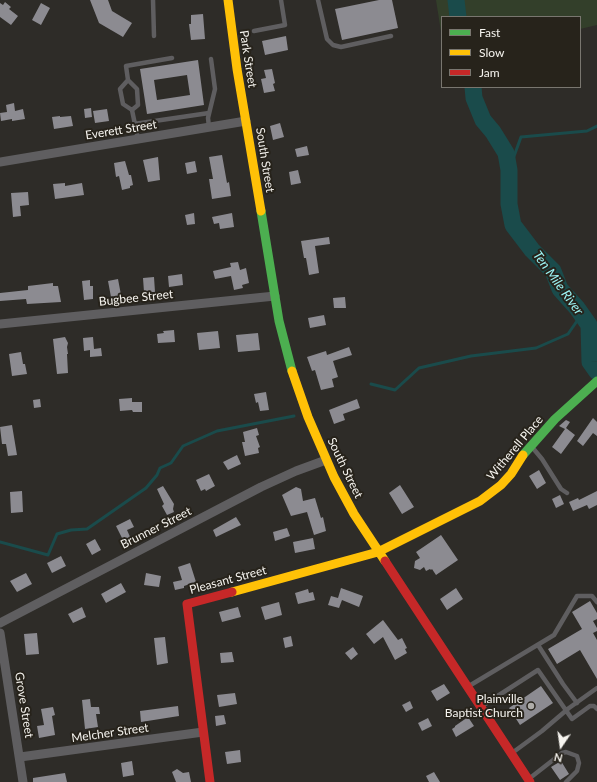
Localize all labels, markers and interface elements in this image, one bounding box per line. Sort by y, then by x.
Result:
legend [441,16,581,88]
text: Fast [479,25,500,40]
street label: Park Street [236,29,260,89]
text: Slow [479,45,504,60]
text: Jam [479,65,500,80]
street label: Everett Street [84,117,158,143]
street label: South Street [253,126,277,194]
water label: Ten Mile River [530,248,586,318]
street label: Bugbee Street [98,287,174,309]
street label: Witherell Place [484,413,546,483]
street label: South Street [324,435,366,501]
street label: Brunner Street [118,504,194,552]
street label: Pleasant Street [188,563,268,597]
street label: Grove Street [12,671,36,739]
place label: Plainville Baptist Church [445,692,523,720]
marker: Plainville Baptist Church [526,701,536,711]
street label: Melcher Street [70,720,150,746]
north arrow [541,726,581,766]
text: N [553,751,564,765]

